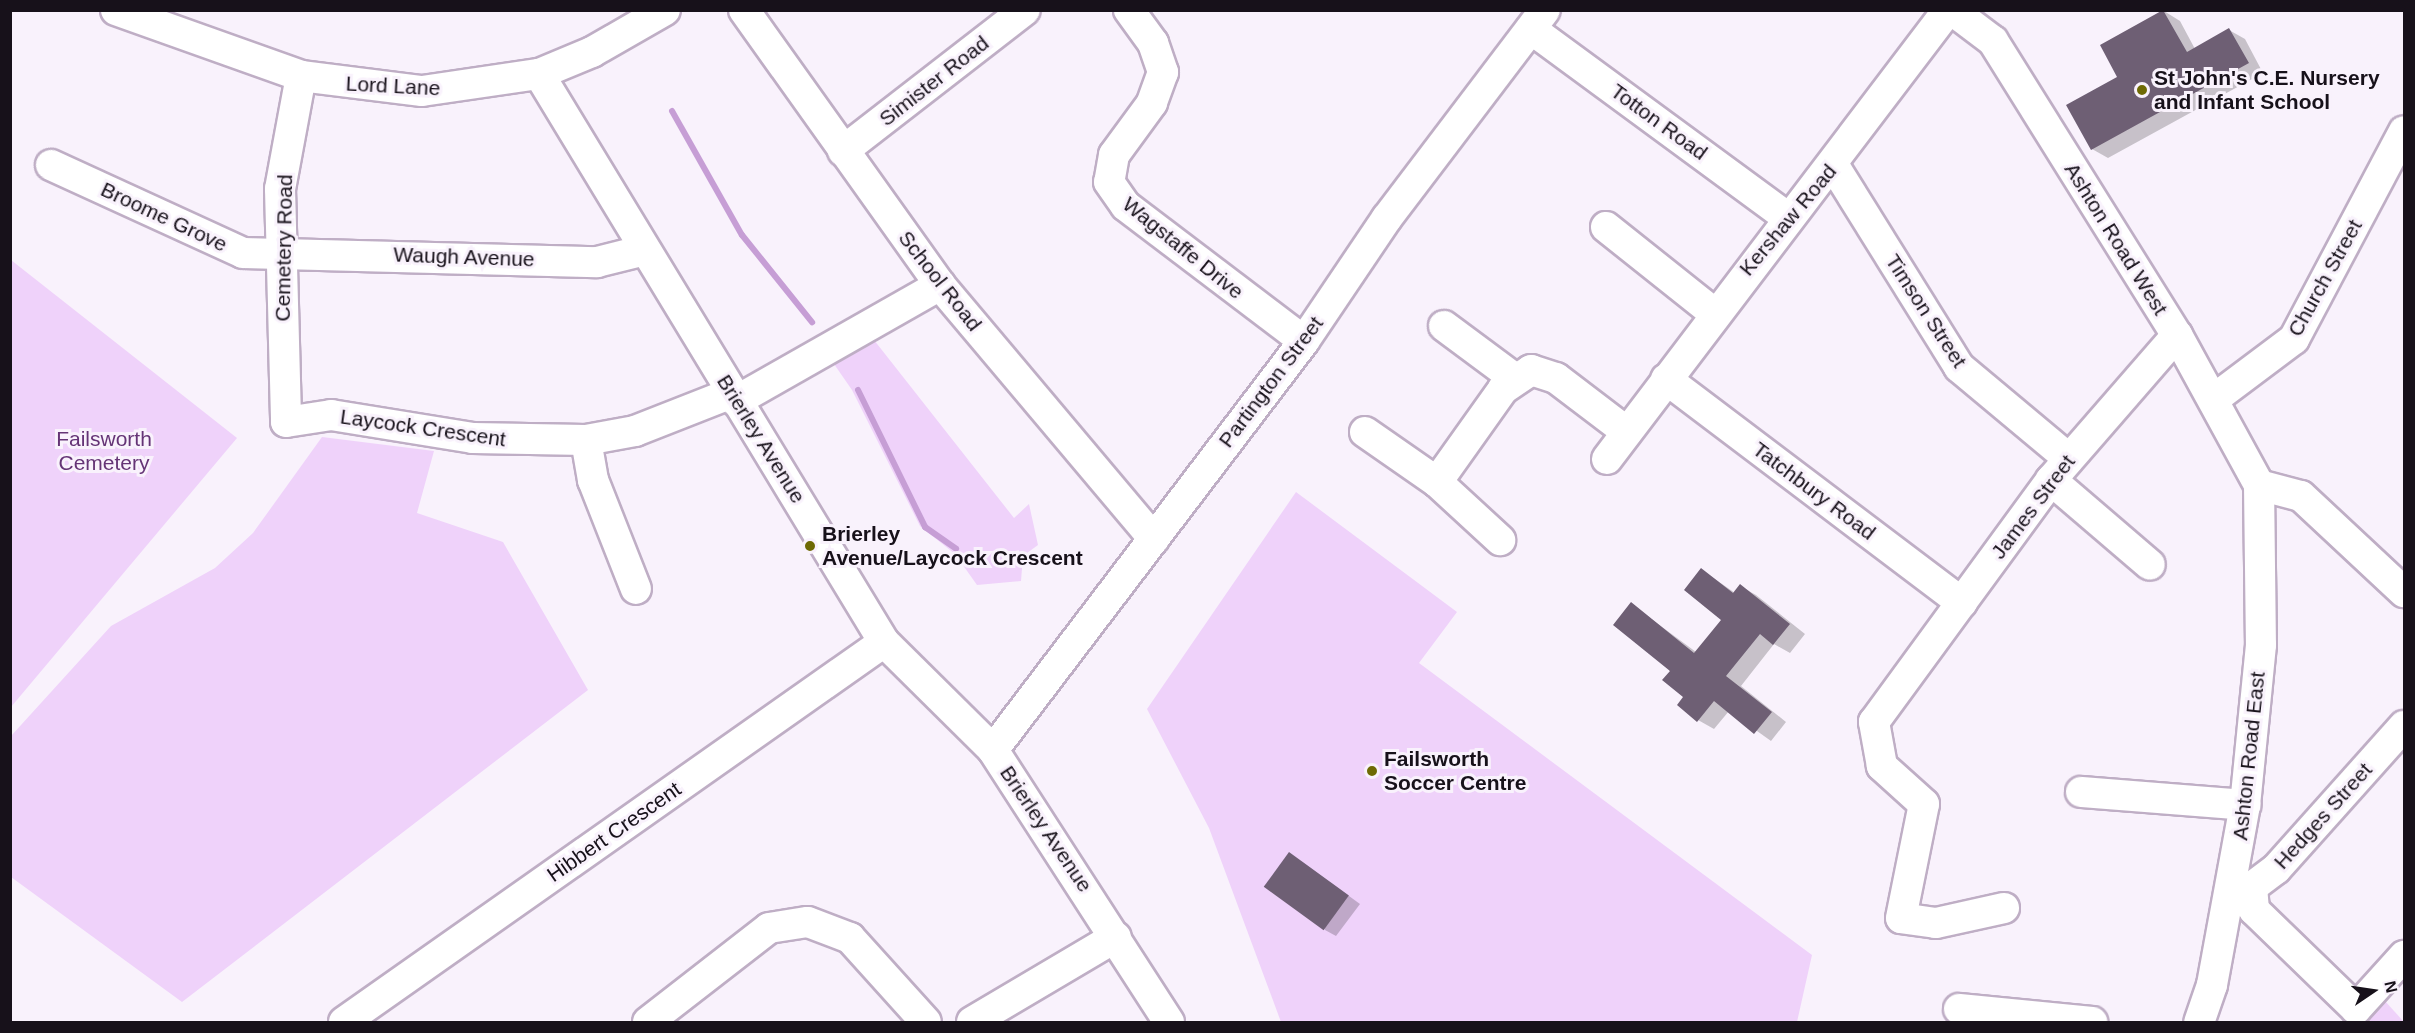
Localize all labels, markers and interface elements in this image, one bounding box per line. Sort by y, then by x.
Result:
street label: Simister Road [874,30,994,132]
place label: St John's C.E. Nursery and Infant School [2154,65,2380,115]
street label: Lord Lane [345,71,441,101]
street label: Totton Road [1606,79,1712,165]
marker: St John's C.E. Nursery and Infant School [2135,83,2149,97]
street label: Ashton Road West [2059,158,2173,320]
street label: Kershaw Road [1734,159,1842,281]
street label: Cemetery Road [270,174,298,322]
street label: Broome Grove [97,177,231,257]
street label: Wagstaffe Drive [1117,192,1249,304]
street label: Church Street [2283,215,2367,341]
street label: School Road [893,226,987,336]
street label: Waugh Avenue [392,242,536,272]
street label: Timson Street [1880,250,1972,372]
street label: Partington Street [1214,311,1328,453]
street label: Brierley Avenue [711,370,811,508]
street label: Laycock Crescent [339,404,507,452]
park label: Failsworth Cemetery [56,426,152,476]
street label: Tatchbury Road [1748,437,1880,545]
street label: James Street [1986,450,2080,564]
place label: Brierley Avenue/Laycock Crescent [822,521,1083,571]
marker: Brierley Avenue/Laycock Crescent [803,539,817,553]
street label: Ashton Road East [2228,671,2270,841]
place label: Failsworth Soccer Centre [1384,746,1526,796]
street label: Hedges Street [2269,758,2377,874]
street label: Brierley Avenue [994,761,1098,897]
marker: Failsworth Soccer Centre [1365,764,1379,778]
street label: Hibbert Crescent [542,776,686,888]
north arrow [2343,961,2403,1021]
text: N [2381,979,2401,994]

